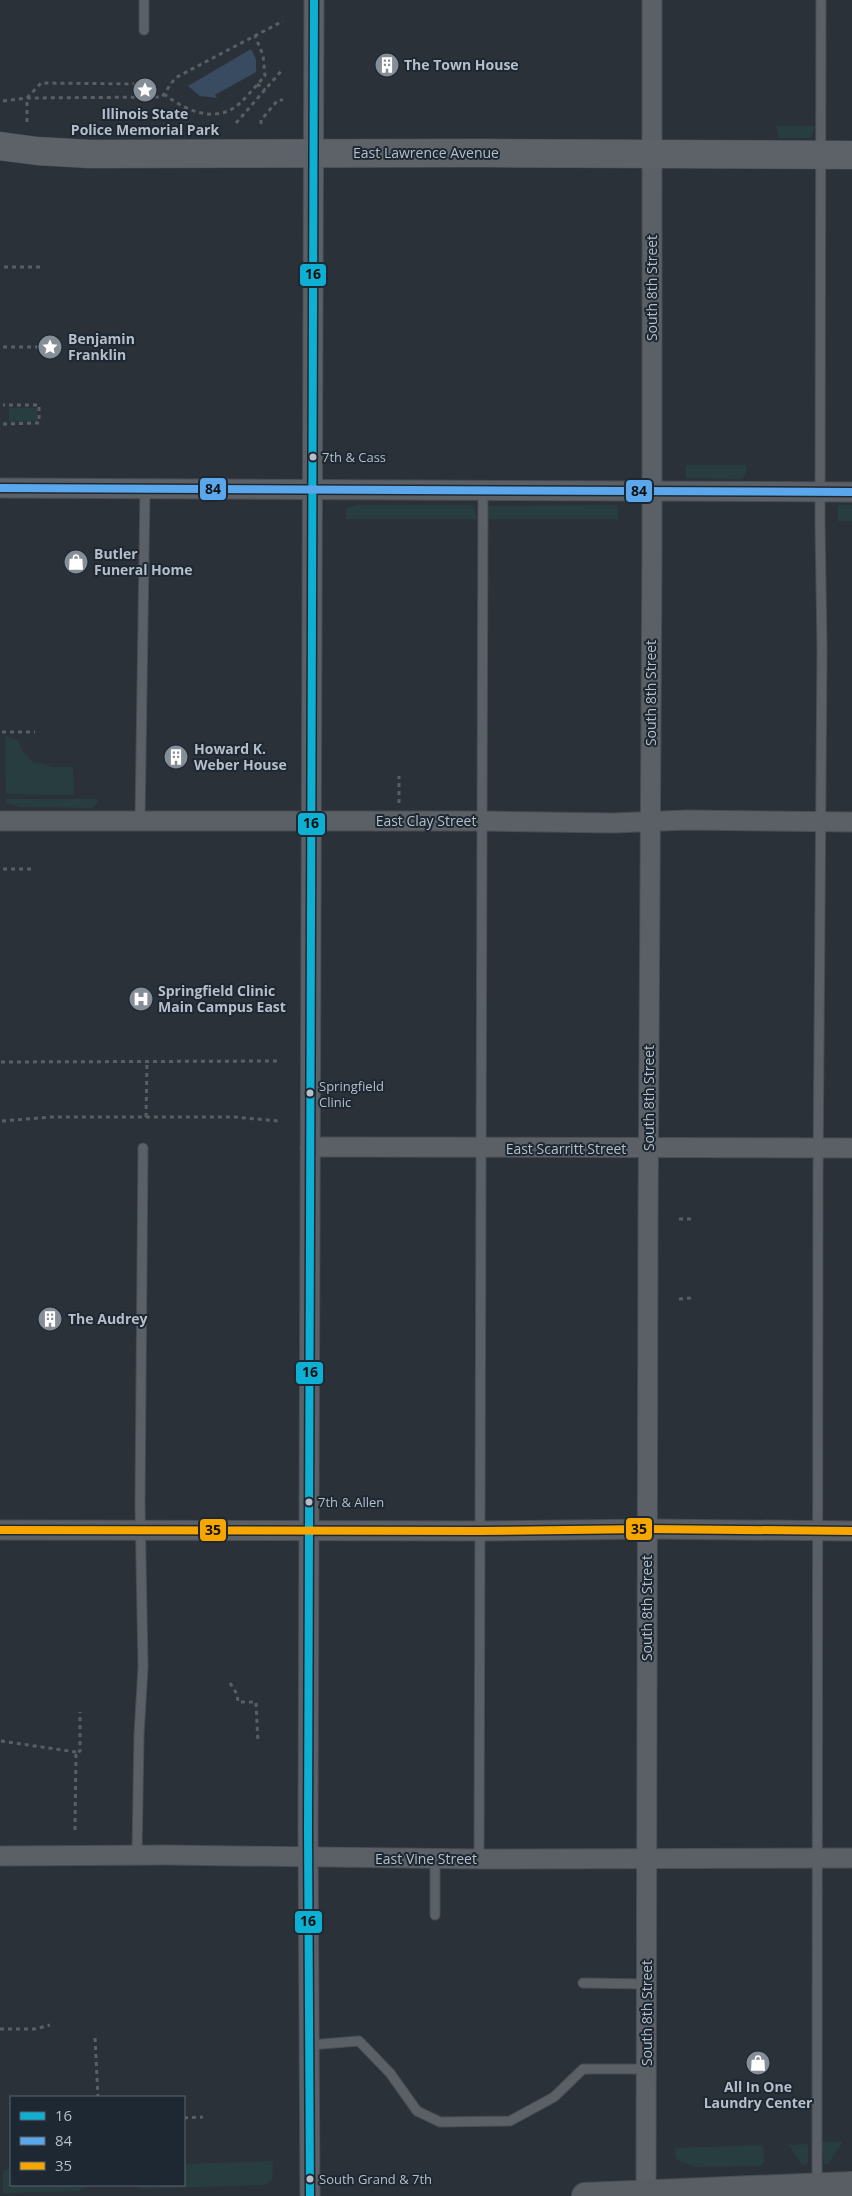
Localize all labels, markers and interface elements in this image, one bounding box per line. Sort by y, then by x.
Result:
building icon: The Town House [374,52,400,78]
place label: The Town House [404,55,519,74]
place icon: Illinois State Police Memorial Park [132,77,158,103]
place label: Illinois State Police Memorial Park [71,104,219,139]
street label: East Lawrence Avenue [353,143,499,162]
street label: South 8th Street [642,235,661,341]
line badge: 16 [299,263,327,287]
text: 16 [305,264,321,283]
place label: Benjamin Franklin [68,329,135,364]
place icon: Benjamin Franklin [37,334,63,360]
place label: 7th & Cass [322,448,386,466]
marker: 7th & Cass [308,452,318,462]
line badge: 84 [199,477,227,501]
text: 84 [205,479,221,498]
line badge: 84 [625,479,653,503]
text: 84 [631,481,647,500]
place label: Butler Funeral Home [94,544,192,579]
shop icon: Butler Funeral Home [63,549,89,575]
street label: South 8th Street [641,640,660,746]
place label: Howard K. Weber House [194,739,287,774]
building icon: Howard K. Weber House [163,744,189,770]
street label: East Clay Street [376,811,476,830]
line badge: 16 [297,812,326,836]
text: 16 [303,813,319,832]
place label: Springfield Clinic Main Campus East [158,981,286,1016]
hospital icon: Springfield Clinic Main Campus East [128,986,154,1012]
street label: South 8th Street [639,1045,658,1151]
place label: Springfield Clinic [319,1077,384,1111]
marker: Springfield Clinic [305,1088,315,1098]
street label: East Scarritt Street [506,1139,626,1158]
building icon: The Audrey [37,1306,63,1332]
place label: The Audrey [68,1309,148,1328]
line badge: 16 [295,1361,324,1385]
text: 16 [302,1362,318,1381]
place label: 7th & Allen [318,1493,384,1511]
marker: 7th & Allen [304,1497,314,1507]
line badge: 35 [625,1517,653,1541]
line badge: 35 [199,1518,227,1542]
text: 35 [631,1519,647,1538]
text: 35 [205,1520,221,1539]
street label: South 8th Street [637,1555,656,1661]
street label: East Vine Street [375,1849,477,1868]
line badge: 16 [294,1910,323,1934]
text: 16 [300,1911,316,1930]
street label: South 8th Street [637,1960,656,2066]
shop icon: All In One Laundry Center [745,2050,771,2076]
place label: All In One Laundry Center [704,2077,813,2112]
legend [10,2096,185,2186]
text: 16 [55,2105,72,2125]
text: 84 [55,2130,73,2150]
text: 35 [55,2155,72,2175]
place label: South Grand & 7th [319,2170,432,2188]
marker: South Grand & 7th [305,2174,315,2184]

